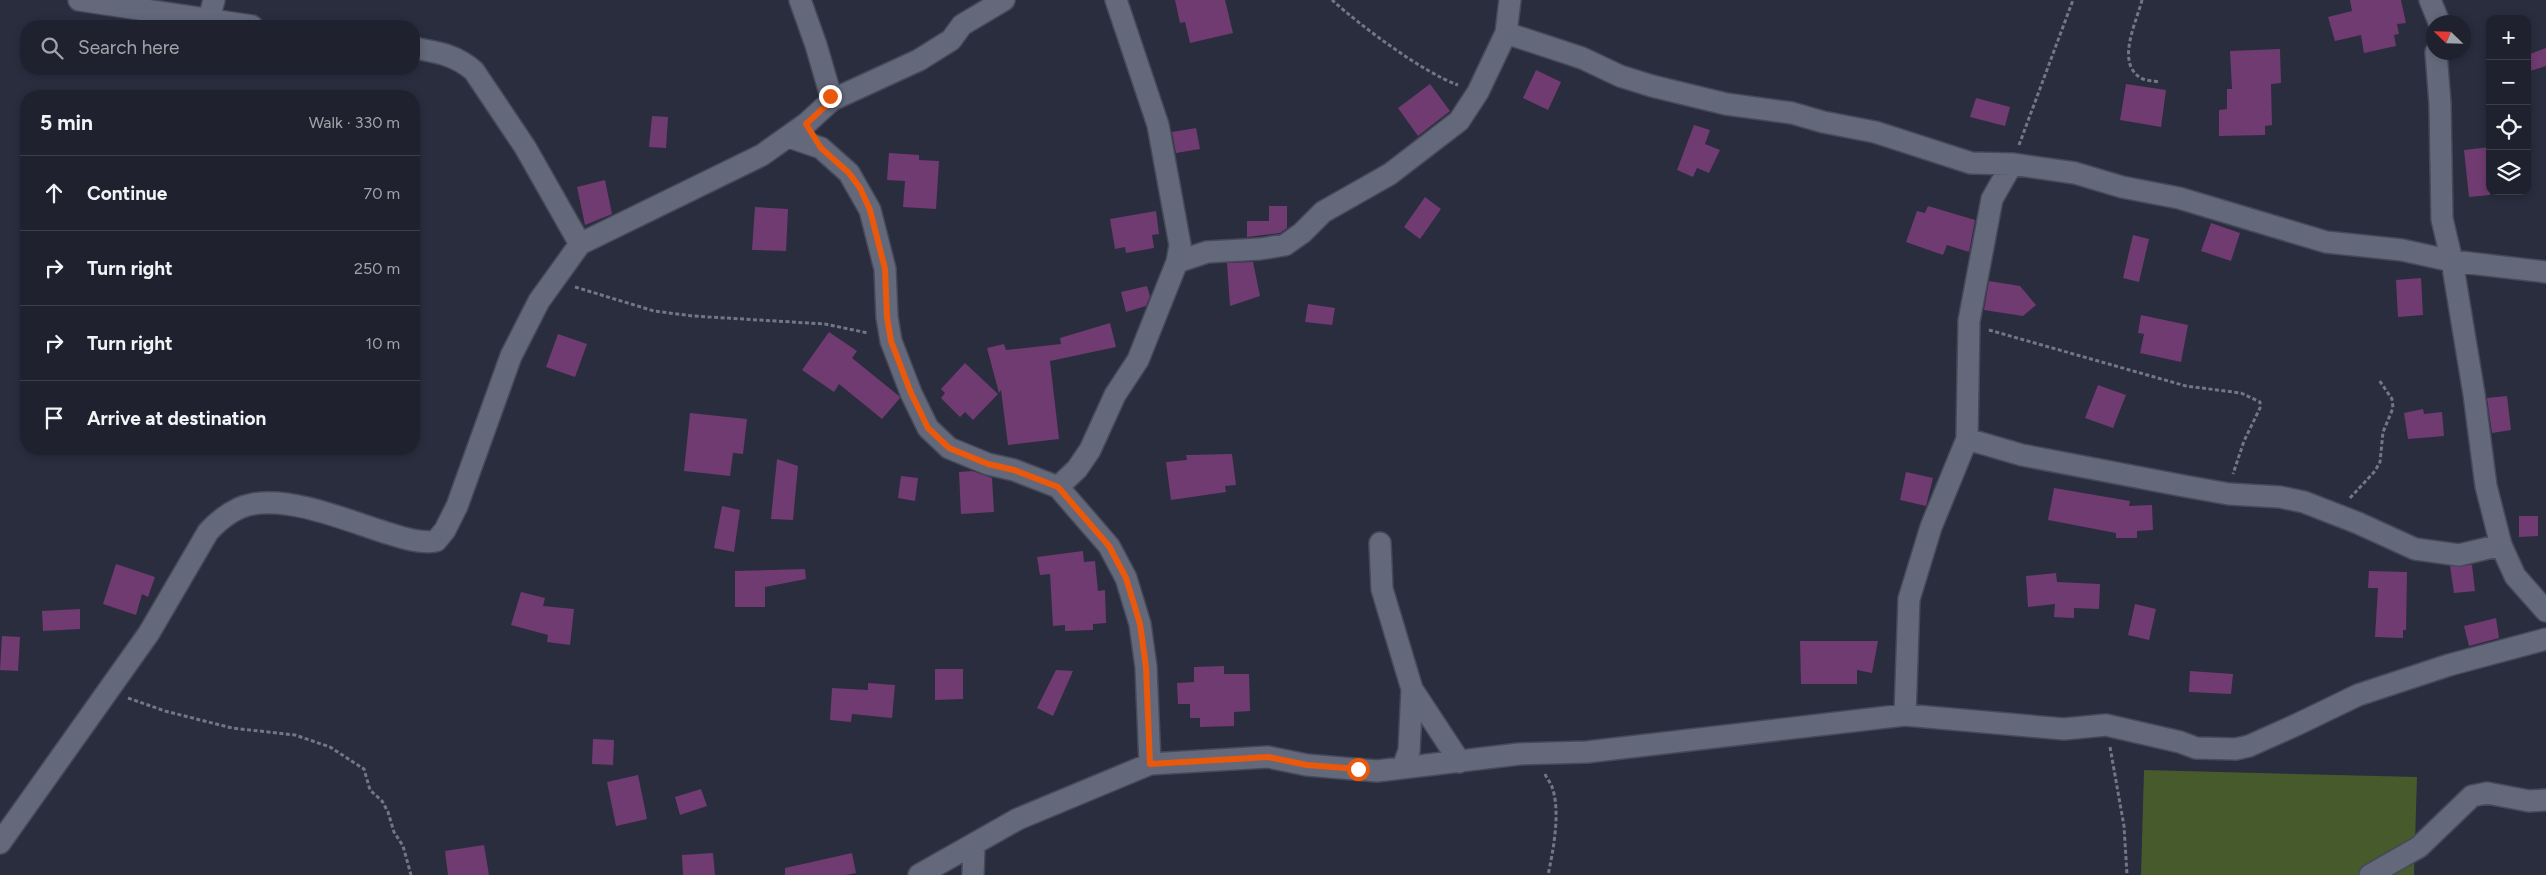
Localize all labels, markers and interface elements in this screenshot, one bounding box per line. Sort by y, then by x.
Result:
north arrow [2426,15,2471,60]
map controls [2486,15,2531,195]
button: + [2486,15,2531,60]
search box [20,20,420,75]
icon: search [38,34,66,62]
text: Search here [78,36,180,59]
button: − [2486,60,2531,105]
route end [819,85,842,108]
button: locate [2486,105,2531,150]
text: 5 min [40,110,93,135]
text: Walk · 330 m [309,113,400,132]
button: layers [2486,150,2531,195]
icon: ahead [40,179,68,207]
text: Continue [87,182,167,205]
text: 70 m [364,184,400,203]
icon: right [40,254,68,282]
text: Turn right [87,257,173,280]
text: 250 m [354,259,400,278]
icon: right [40,329,68,357]
text: Turn right [87,332,173,355]
text: 10 m [366,334,400,353]
icon: arrive [40,404,68,432]
text: Arrive at destination [87,407,266,430]
route start [1347,758,1370,781]

